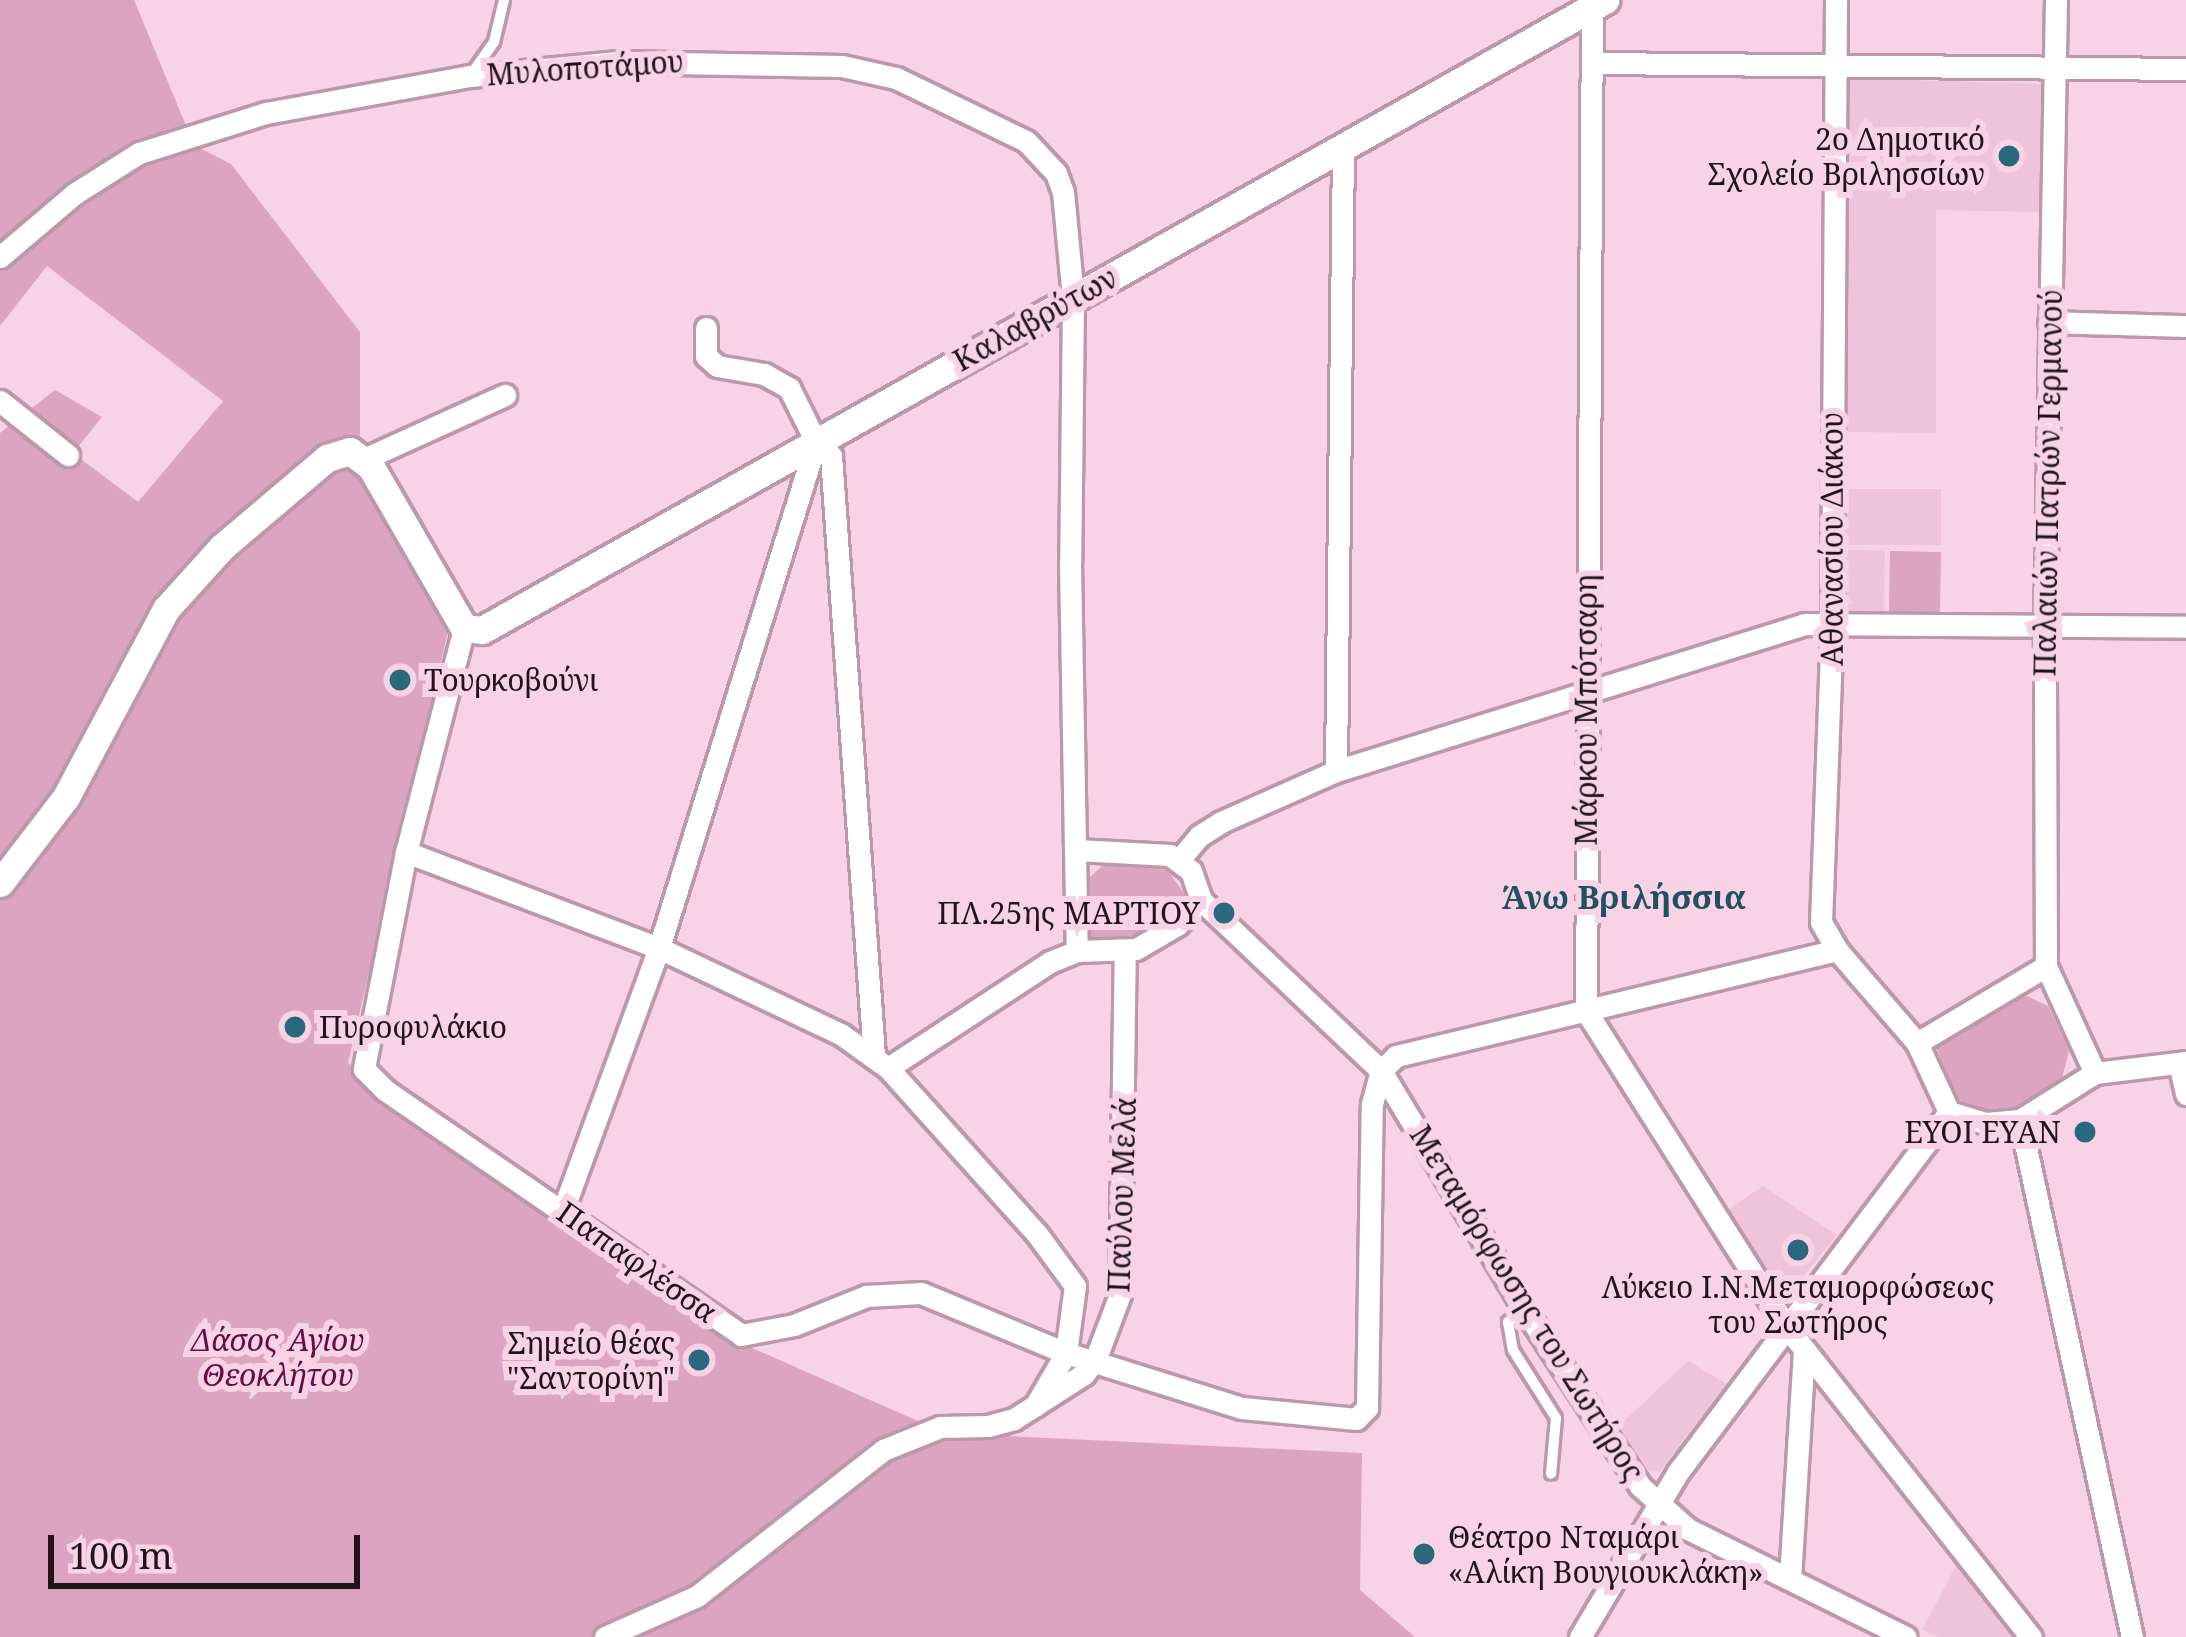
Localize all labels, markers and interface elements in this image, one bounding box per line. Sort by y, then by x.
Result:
street label: Μυλοποτάμου [485,43,685,93]
place label: 2ο Δημοτικό Σχολείο Βριλησσίων [1708,121,1985,192]
marker: 2ο Δημοτικό Σχολείο Βριλησσίων [1996,143,2022,169]
street label: Καλαβρύτων [947,259,1123,379]
street label: Παλαιών Πατρών Γερμανού [2027,289,2069,677]
street label: Αθανασίου Διάκου [1814,412,1850,666]
street label: Μάρκου Μπότσαρη [1568,574,1604,846]
place label: Τουρκοβούνι [424,662,598,698]
marker: Τουρκοβούνι [387,667,413,693]
district label: Άνω Βριλήσσια [1502,877,1746,917]
place label: ΠΛ.25ης ΜΑΡΤΙΟΥ [937,895,1200,931]
marker: ΠΛ.25ης ΜΑΡΤΙΟΥ [1211,900,1237,926]
place label: Πυροφυλάκιο [319,1009,507,1045]
marker: Πυροφυλάκιο [282,1014,308,1040]
street label: Παύλου Μελά [1101,1097,1143,1293]
place label: ΕΥΟΙ ΕΥΑΝ [1904,1114,2061,1150]
street label: Μεταμόρφωσης του Σωτήρος [1402,1119,1652,1487]
marker: ΕΥΟΙ ΕΥΑΝ [2072,1119,2098,1145]
street label: Παπαφλέσσα [550,1194,724,1330]
marker: Λύκειο Ι.Ν.Μεταμορφώσεως του Σωτήρος [1785,1237,1811,1263]
place label: Λύκειο Ι.Ν.Μεταμορφώσεως του Σωτήρος [1602,1269,1994,1340]
park label: Δάσος Αγίου Θεοκλήτου [191,1322,365,1392]
place label: Σημείο θέας "Σαντορίνη" [507,1325,675,1396]
marker: Σημείο θέας "Σαντορίνη" [686,1347,712,1373]
scale bar [54,1511,366,1585]
place label: Θέατρο Νταμάρι «Αλίκη Βουγιουκλάκη» [1448,1519,1763,1590]
text: 100 m [69,1531,173,1580]
marker: Θέατρο Νταμάρι «Αλίκη Βουγιουκλάκη» [1411,1541,1437,1567]

